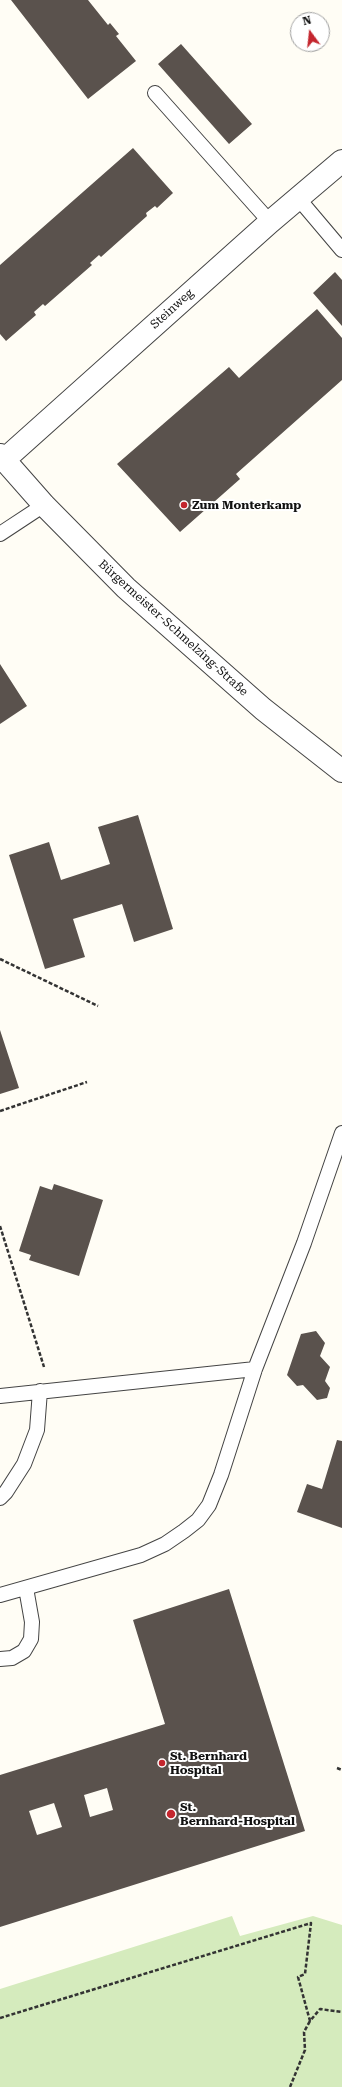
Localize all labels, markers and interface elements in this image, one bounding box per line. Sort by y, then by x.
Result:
north arrow [290,12,330,52]
text: N [301,14,313,28]
street label: Steinweg [148,286,196,332]
place label: Zum Monterkamp [192,498,301,512]
marker: Zum Monterkamp [179,500,189,510]
street label: Bürgermeister-Schmelzing-Straße [95,557,251,699]
place label: St. Bernhard Hospital [170,1749,247,1777]
marker: St. Bernhard Hospital [157,1758,167,1768]
place label: St. Bernhard-Hospital [180,1800,295,1828]
marker: St. Bernhard-Hospital [165,1808,177,1820]

